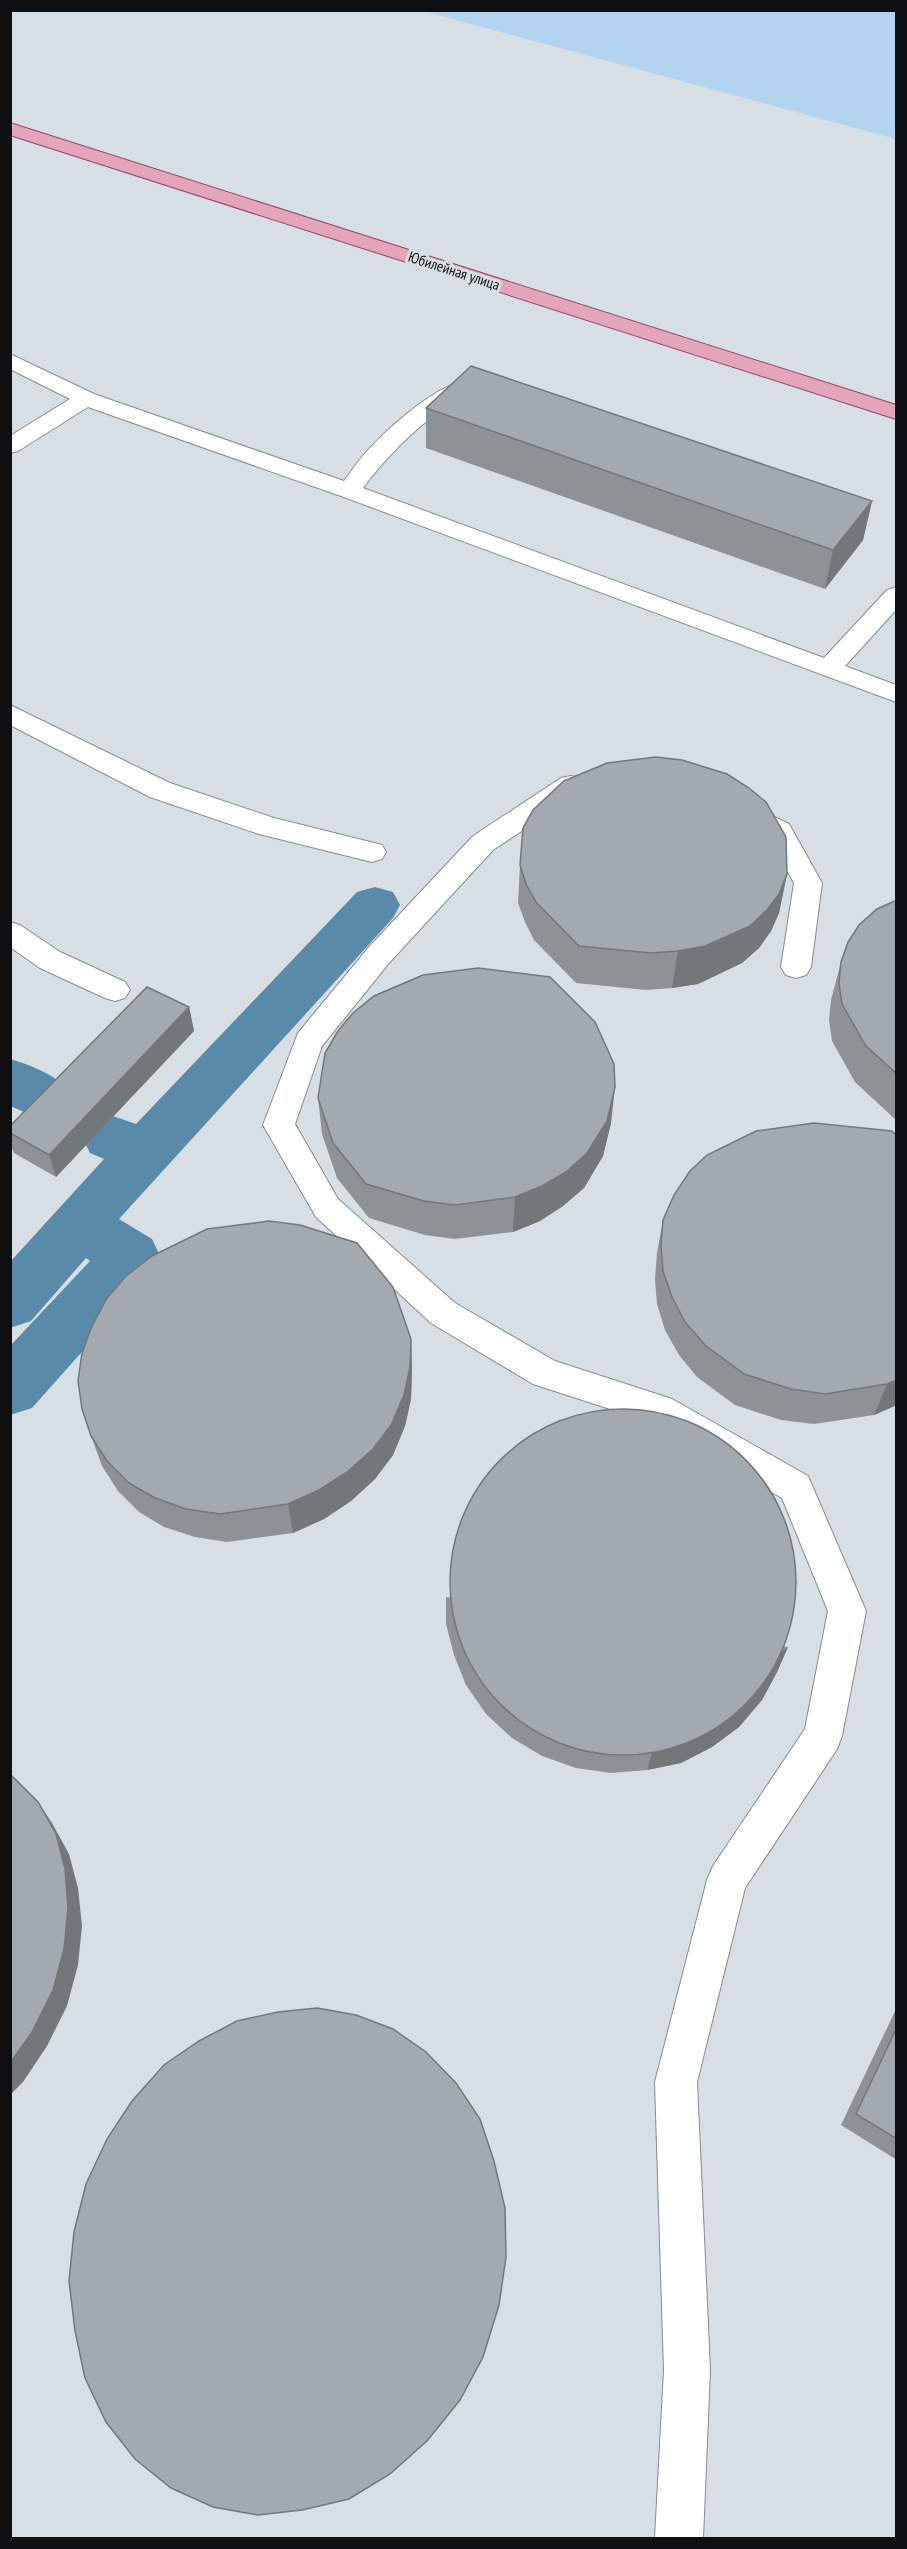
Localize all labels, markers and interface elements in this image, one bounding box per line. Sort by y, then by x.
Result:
street label: Юбилейная улица [406,247,502,294]

